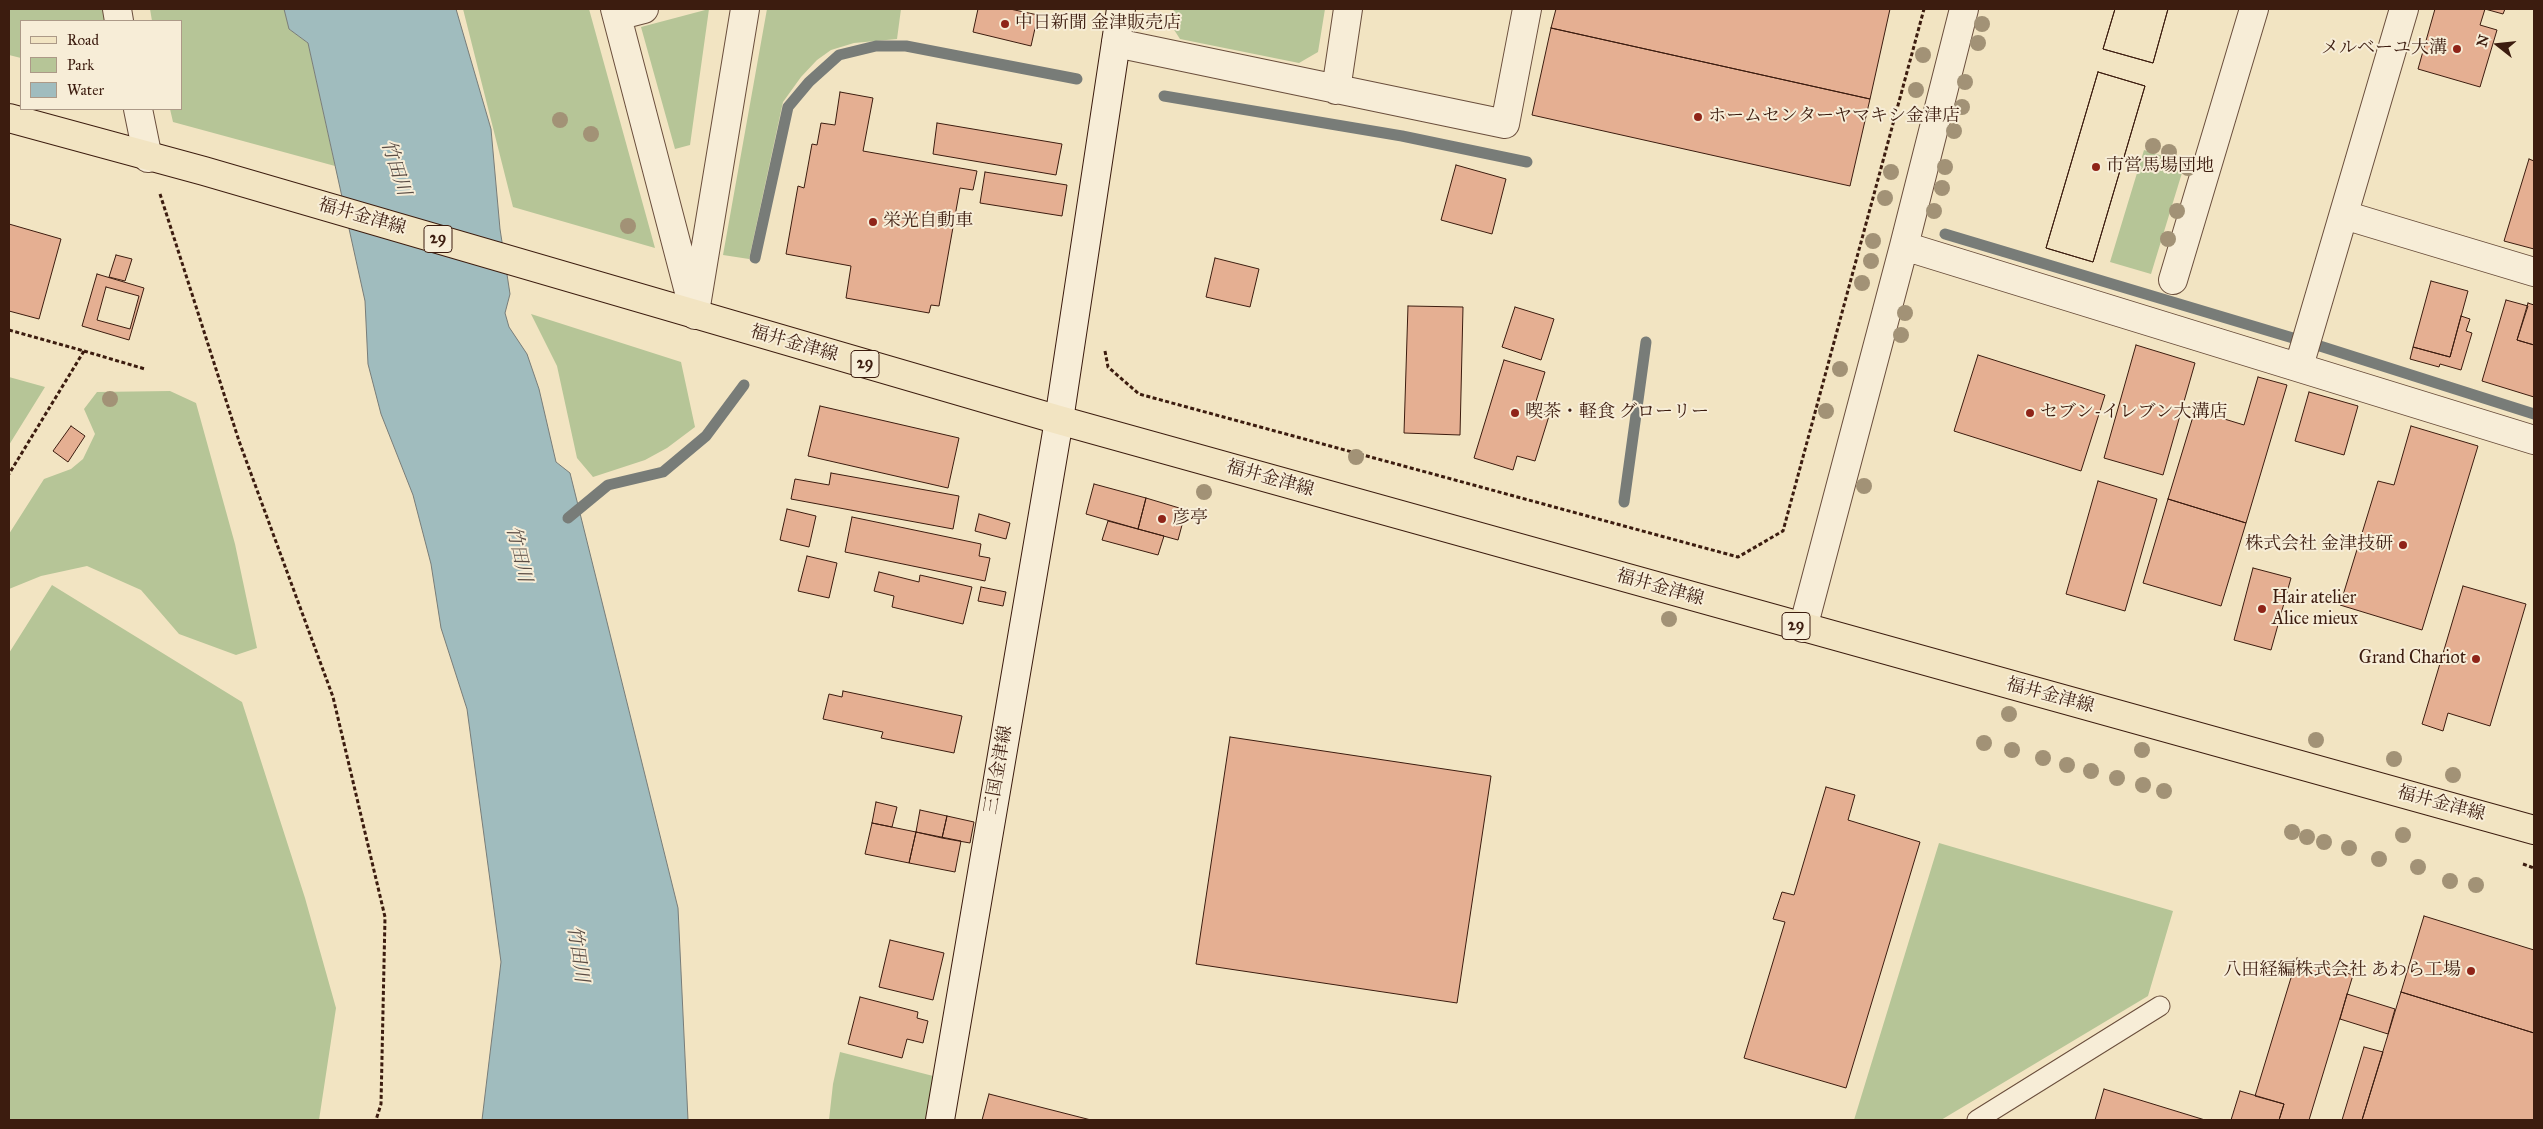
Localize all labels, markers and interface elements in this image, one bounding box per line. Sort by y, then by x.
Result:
place label: 中日新聞 金津販売店 [1015,13,1181,35]
marker: 中日新聞 金津販売店 [999,18,1011,30]
legend [20,20,182,110]
north arrow [2473,20,2523,70]
text: Road [67,31,99,49]
text: N [2473,33,2493,49]
place label: メルベーユ大溝 [2321,38,2447,60]
marker: メルベーユ大溝 [2451,43,2463,55]
text: Park [67,56,94,74]
text: Water [67,81,104,99]
place label: ホームセンターヤマキシ金津店 [1708,106,1960,128]
marker: ホームセンターヤマキシ金津店 [1692,111,1704,123]
water label: 竹田川 [375,137,415,199]
place label: 市営馬場団地 [2106,156,2214,178]
marker: 市営馬場団地 [2090,161,2102,173]
street label: 福井金津線 [316,194,408,240]
place label: 栄光自動車 [883,211,973,233]
marker: 栄光自動車 [867,216,879,228]
road number: 29 [424,225,452,252]
street label: 福井金津線 [748,321,840,367]
road number: 29 [851,350,879,378]
place label: 喫茶・軽食 グローリー [1525,402,1709,424]
place label: セブン-イレブン大溝店 [2040,402,2227,424]
marker: 喫茶・軽食 グローリー [1509,407,1521,419]
marker: セブン-イレブン大溝店 [2024,407,2036,419]
street label: 福井金津線 [1224,456,1316,502]
place label: 彦亭 [1172,508,1208,530]
marker: 彦亭 [1156,513,1168,525]
water label: 竹田川 [500,524,536,584]
place label: 株式会社 金津技研 [2245,534,2393,556]
marker: 株式会社 金津技研 [2397,539,2409,551]
street label: 福井金津線 [1614,565,1706,611]
place label: Hair atelier Alice mieux [2272,588,2358,630]
marker: Hair atelier Alice mieux [2256,603,2268,615]
road number: 29 [1782,612,1810,640]
place label: Grand Chariot [2359,648,2466,670]
marker: Grand Chariot [2470,653,2482,665]
street label: 福井金津線 [2004,674,2096,718]
street label: 三国金津線 [981,724,1017,816]
street label: 福井金津線 [2395,782,2487,826]
water label: 竹田川 [562,924,592,984]
place label: 八田経編株式会社 あわら工場 [2223,960,2461,982]
marker: 八田経編株式会社 あわら工場 [2465,965,2477,977]

